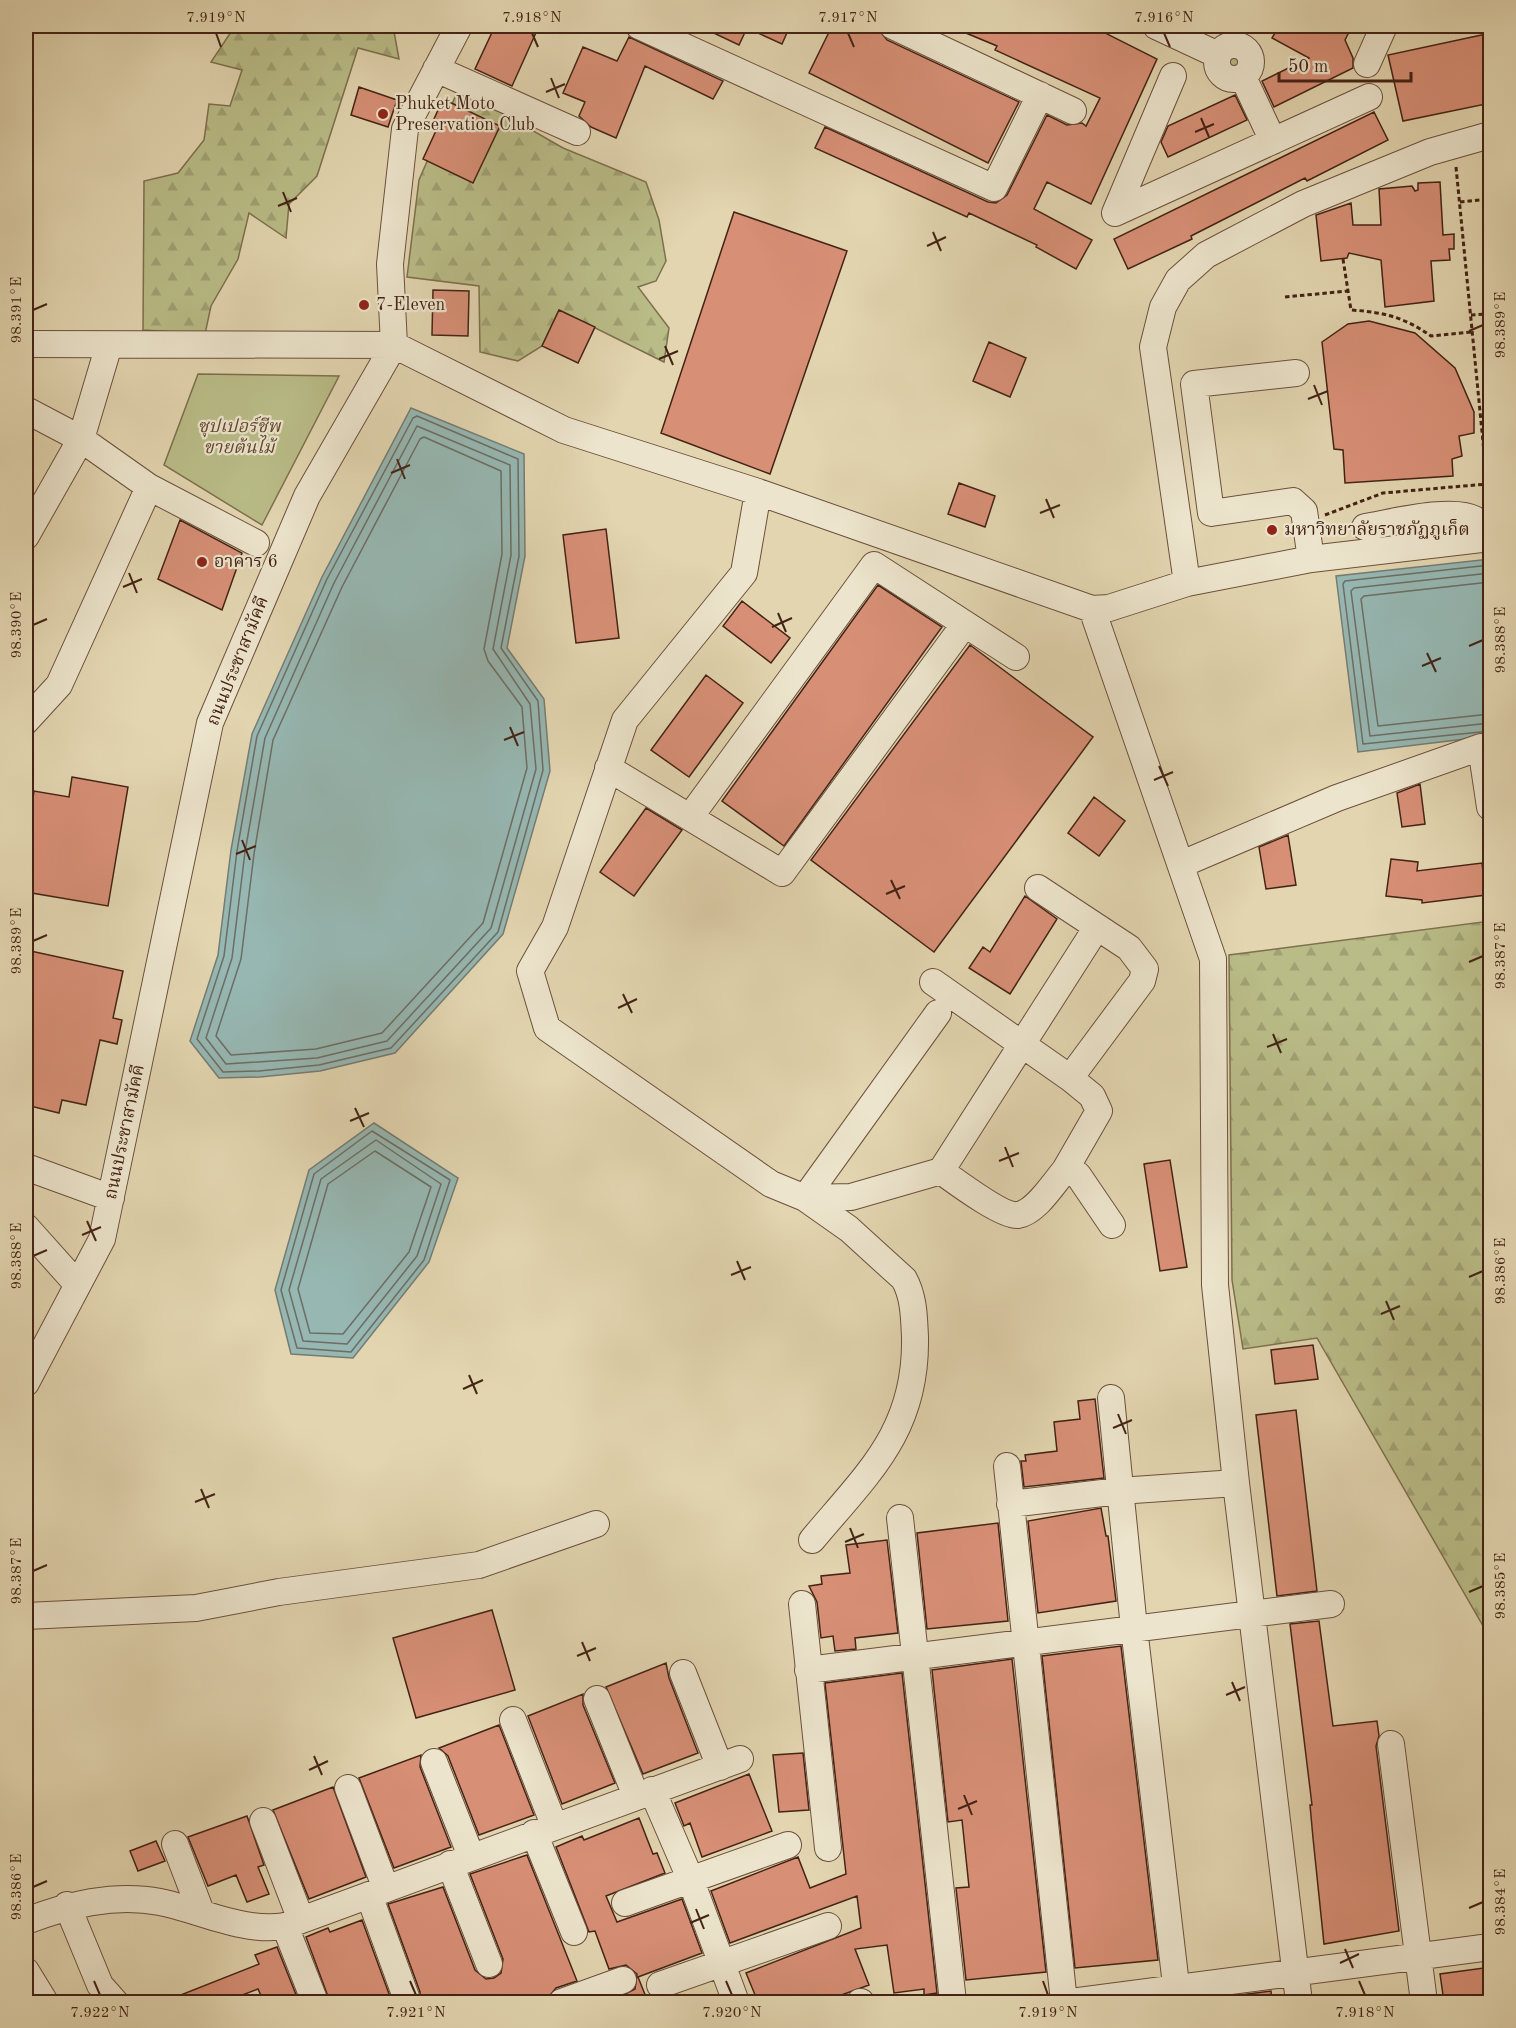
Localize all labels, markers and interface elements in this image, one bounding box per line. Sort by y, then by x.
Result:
text: 7.919°N [186,11,246,26]
text: 7.918°N [502,11,562,26]
text: 7.917°N [818,11,878,26]
text: 7.916°N [1134,11,1194,26]
scale bar [1279,45,1411,83]
text: 50 m [1288,58,1328,76]
place label: Phuket Moto Preservation Club [395,95,535,134]
marker: Phuket Moto Preservation Club [376,107,390,121]
text: 98.391°E [10,277,25,343]
text: 98.389°E [1494,292,1509,358]
place label: 7-Eleven [376,296,446,314]
marker: 7-Eleven [357,298,371,312]
park label: ซุปเปอร์ชีพ ขายต้นไม้ [198,415,281,457]
place label: มหาวิทยาลัยราชภัฏภูเก็ต [1284,519,1470,540]
marker: มหาวิทยาลัยราชภัฏภูเก็ต [1265,523,1279,537]
place label: อาคาร 6 [214,553,278,571]
marker: อาคาร 6 [195,555,209,569]
text: 98.390°E [10,592,25,658]
street label: ถนนประชาสามัคคี [203,593,272,728]
text: 98.388°E [1494,607,1509,673]
text: 98.389°E [10,908,25,974]
text: 98.387°E [1494,923,1509,989]
street label: ถนนประชาสามัคคี [101,1063,148,1201]
text: 98.388°E [10,1223,25,1289]
text: 98.386°E [1494,1238,1509,1304]
text: 98.387°E [10,1538,25,1604]
text: 98.385°E [1494,1553,1509,1619]
text: 98.386°E [10,1854,25,1920]
text: 98.384°E [1494,1869,1509,1935]
text: 7.922°N [70,2006,130,2021]
text: 7.921°N [386,2006,446,2021]
text: 7.920°N [702,2006,762,2021]
text: 7.919°N [1018,2006,1078,2021]
text: 7.918°N [1335,2006,1395,2021]

